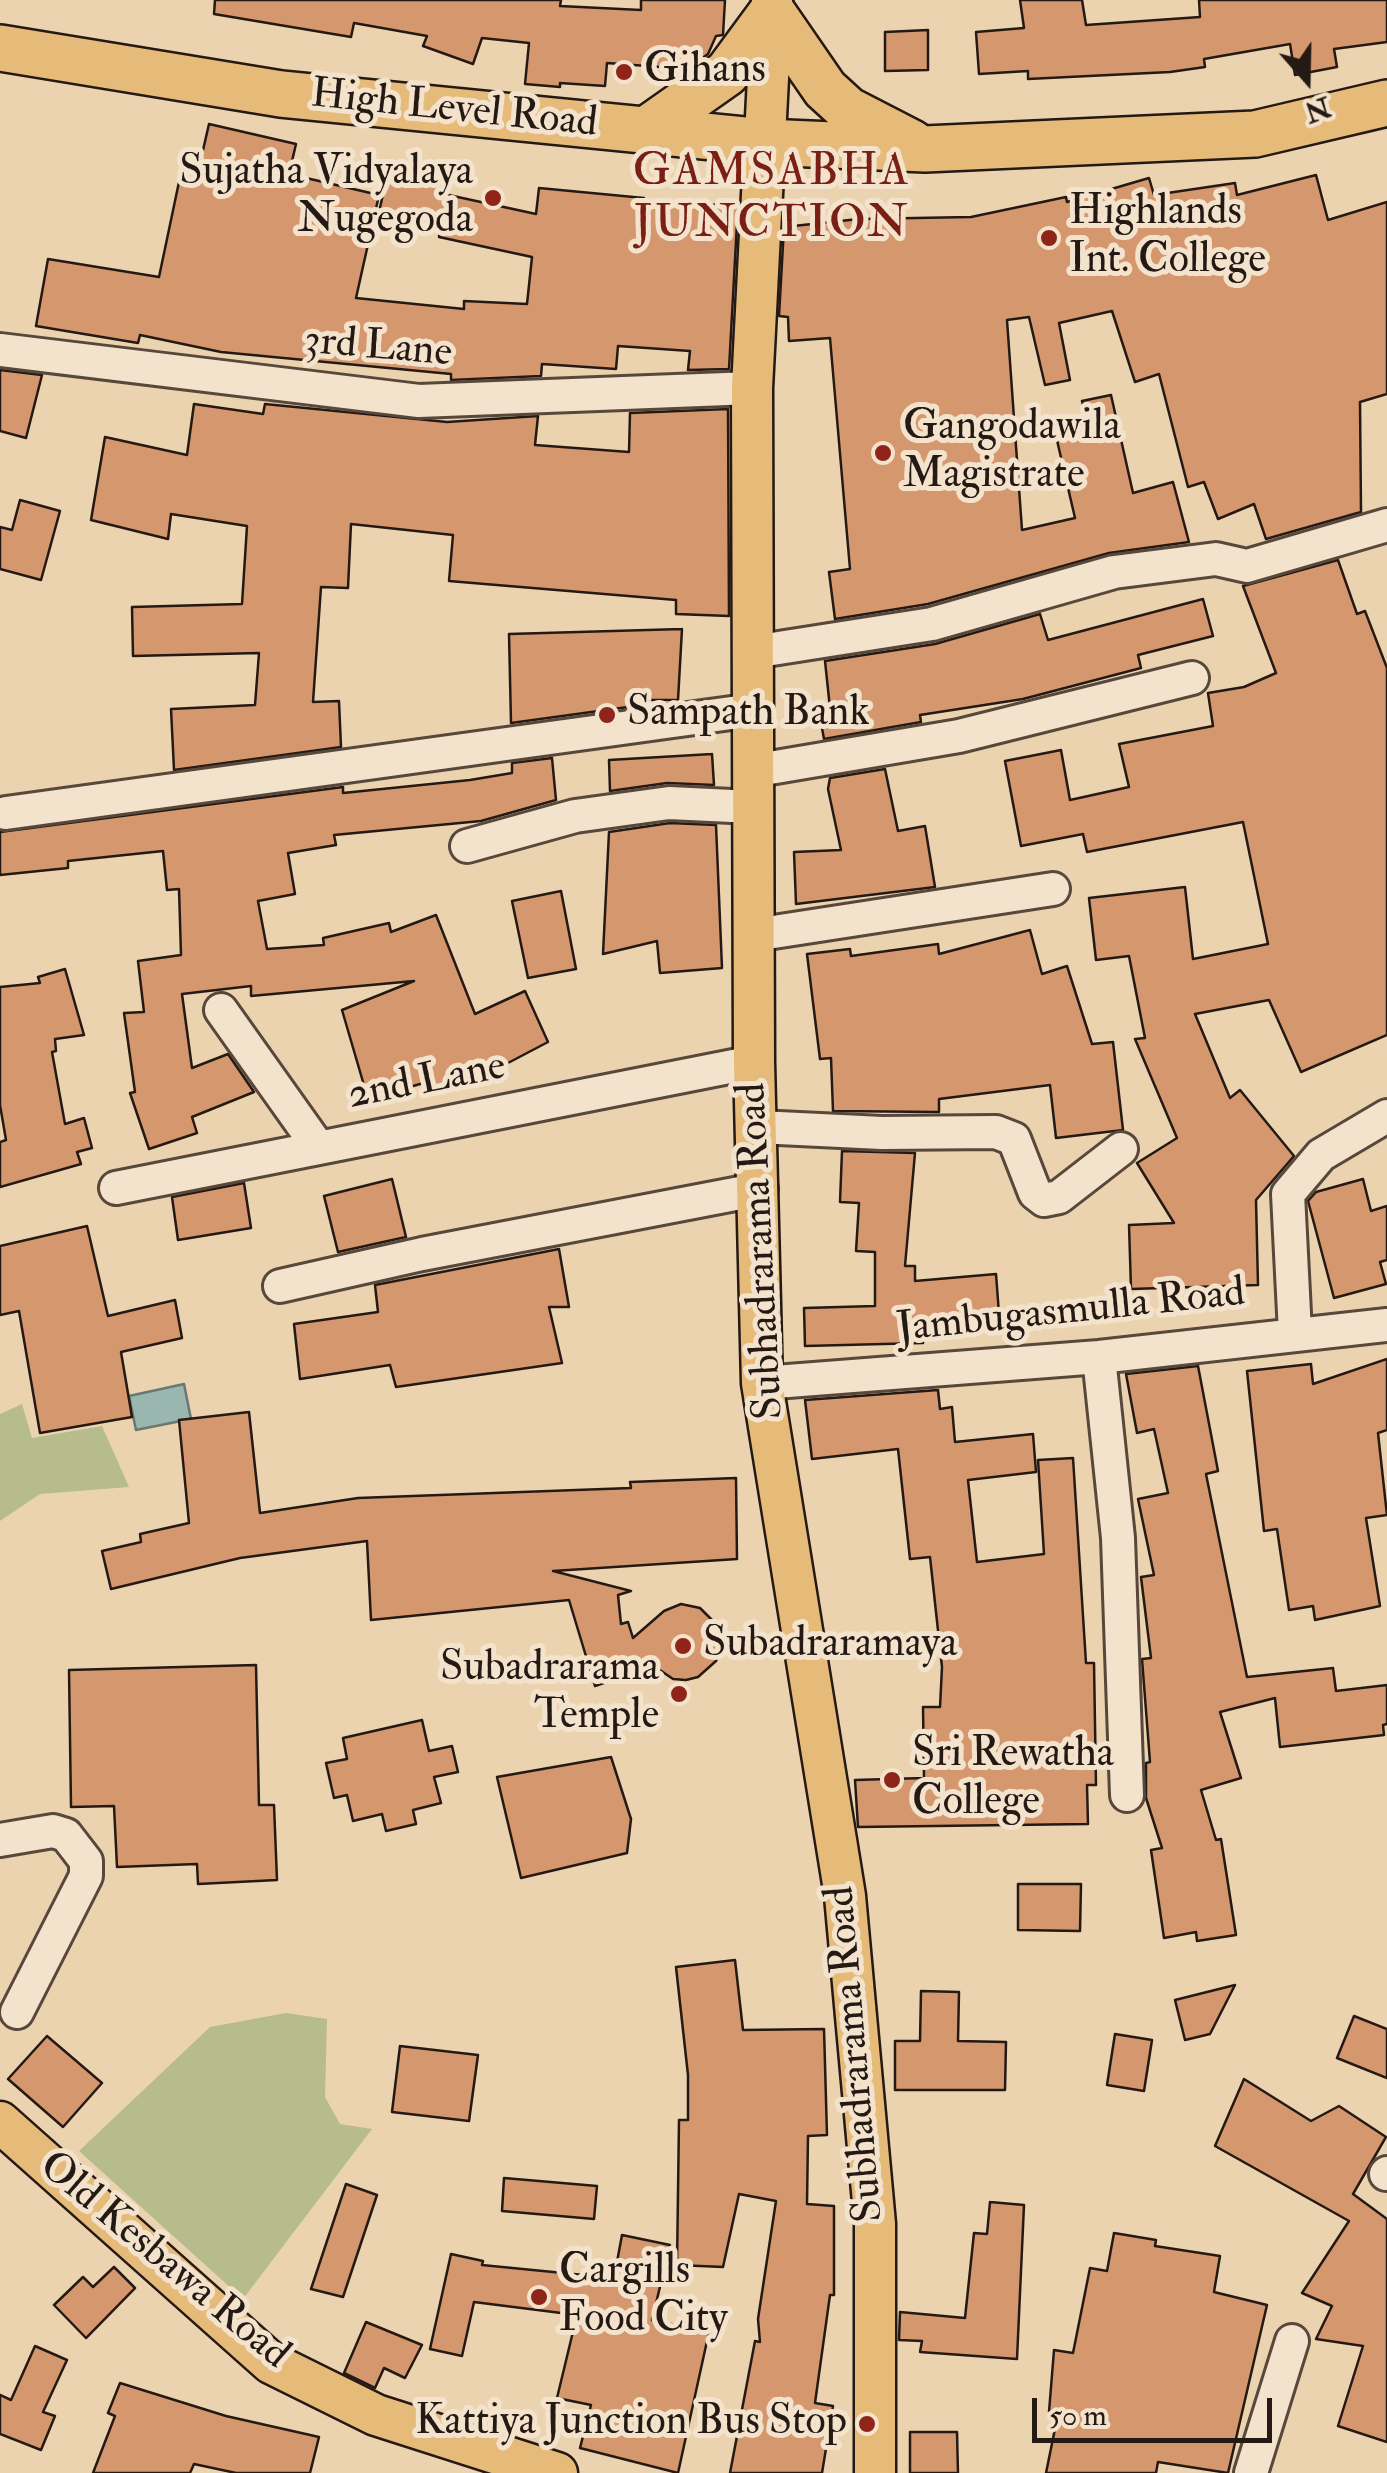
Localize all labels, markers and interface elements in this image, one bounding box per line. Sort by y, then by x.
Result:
north arrow [1257,30,1357,130]
place label: Gihans [644,47,766,97]
marker: Gihans [613,61,635,83]
street label: High Level Road [308,71,600,151]
text: N [1300,88,1335,129]
district label: GAMSABHA JUNCTION [633,147,911,253]
place label: Sujatha Vidyalaya Nugegoda [179,149,473,248]
marker: Sujatha Vidyalaya Nugegoda [482,187,504,209]
place label: Highlands Int. College [1069,189,1266,288]
marker: Highlands Int. College [1038,227,1060,249]
street label: 3rd Lane [302,317,454,381]
place label: Gangodawila Magistrate [903,404,1121,502]
marker: Gangodawila Magistrate [872,442,894,464]
place label: Sampath Bank [627,690,870,740]
marker: Sampath Bank [596,704,618,726]
street label: 2nd Lane [344,1043,510,1123]
street label: Subhadrarama Road [729,1081,797,1421]
street label: Jambugasmulla Road [894,1270,1248,1356]
place label: Subadraramaya [703,1621,957,1671]
marker: Subadraramaya [672,1635,694,1657]
place label: Subadrarama Temple [440,1645,659,1744]
marker: Subadrarama Temple [668,1683,690,1705]
place label: Sri Rewatha College [912,1731,1114,1830]
marker: Sri Rewatha College [881,1769,903,1791]
street label: Subhadrarama Road [817,1884,897,2224]
street label: Old Kesbawa Road [27,2142,299,2382]
place label: Cargills Food City [559,2248,728,2346]
marker: Cargills Food City [528,2286,550,2308]
scale bar [1037,2378,1277,2440]
text: 50 m [1049,2397,1107,2434]
place label: Kattiya Junction Bus Stop [415,2399,847,2449]
marker: Kattiya Junction Bus Stop [856,2413,878,2435]

